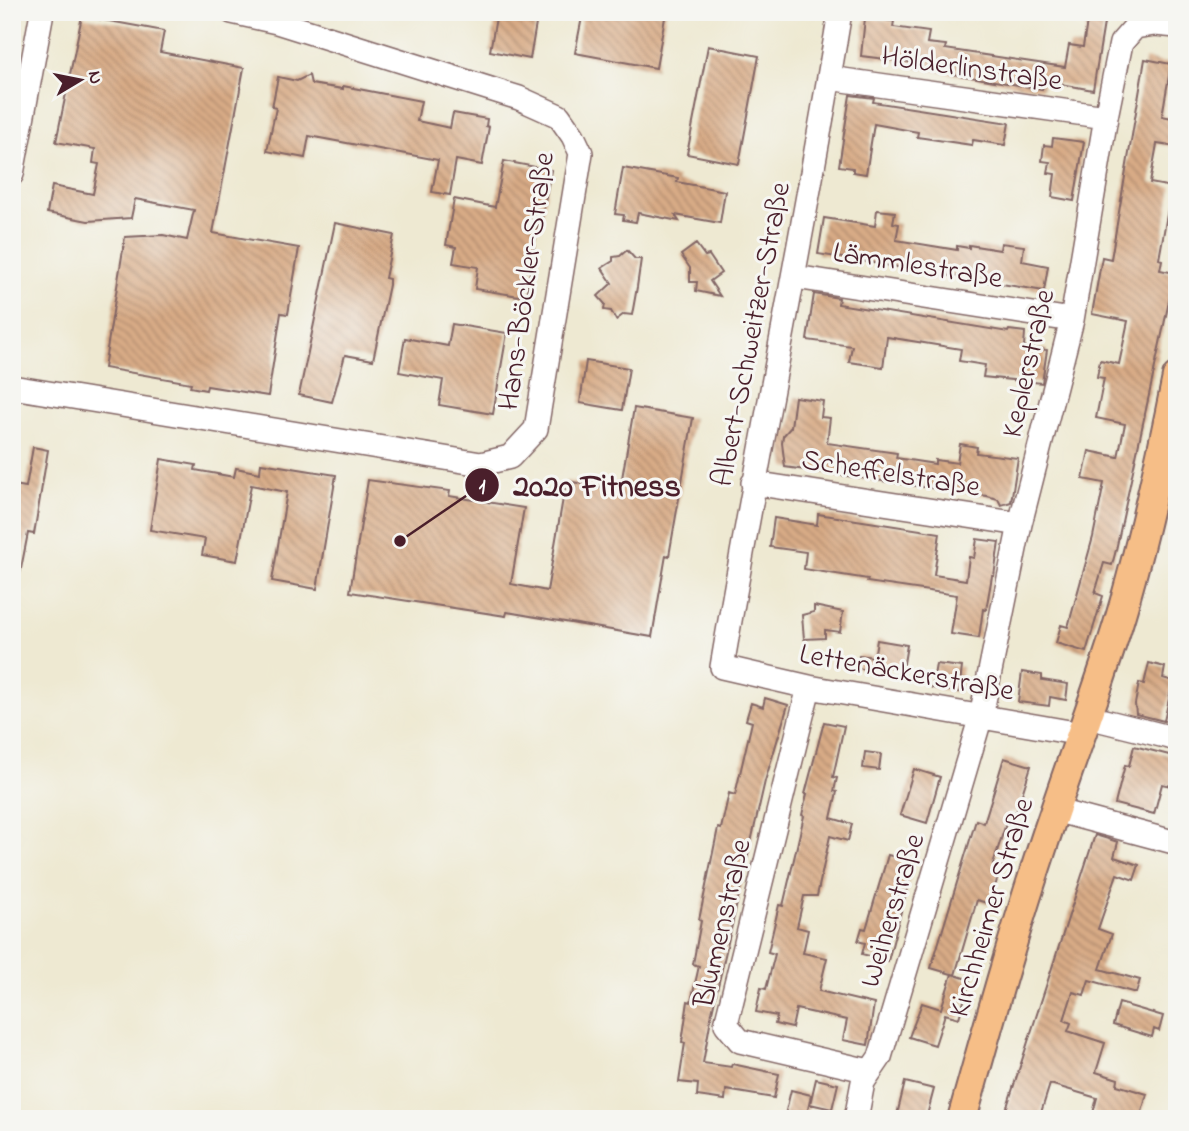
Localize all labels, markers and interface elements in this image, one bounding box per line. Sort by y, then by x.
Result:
street label: Hölderlinstraße [878,36,1065,104]
north arrow [46,46,116,116]
text: N [80,69,109,86]
street label: Hans-Böckler-Straße [488,149,568,413]
street label: Albert-Schweitzer-Straße [702,178,804,491]
street label: Lämmlestraße [829,232,1006,302]
street label: Keplerstraße [991,285,1068,442]
street label: Scheffelstraße [798,439,984,511]
callout: 2020 Fitness [464,459,694,512]
text: 2020 Fitness [512,465,681,512]
text: 1 [479,473,486,503]
street label: Lettenäckerstraße [796,633,1018,715]
street label: Kirchheimer Straße [939,792,1047,1023]
street label: Weiherstraße [850,828,938,993]
street label: Blumenstraße [683,834,765,1013]

